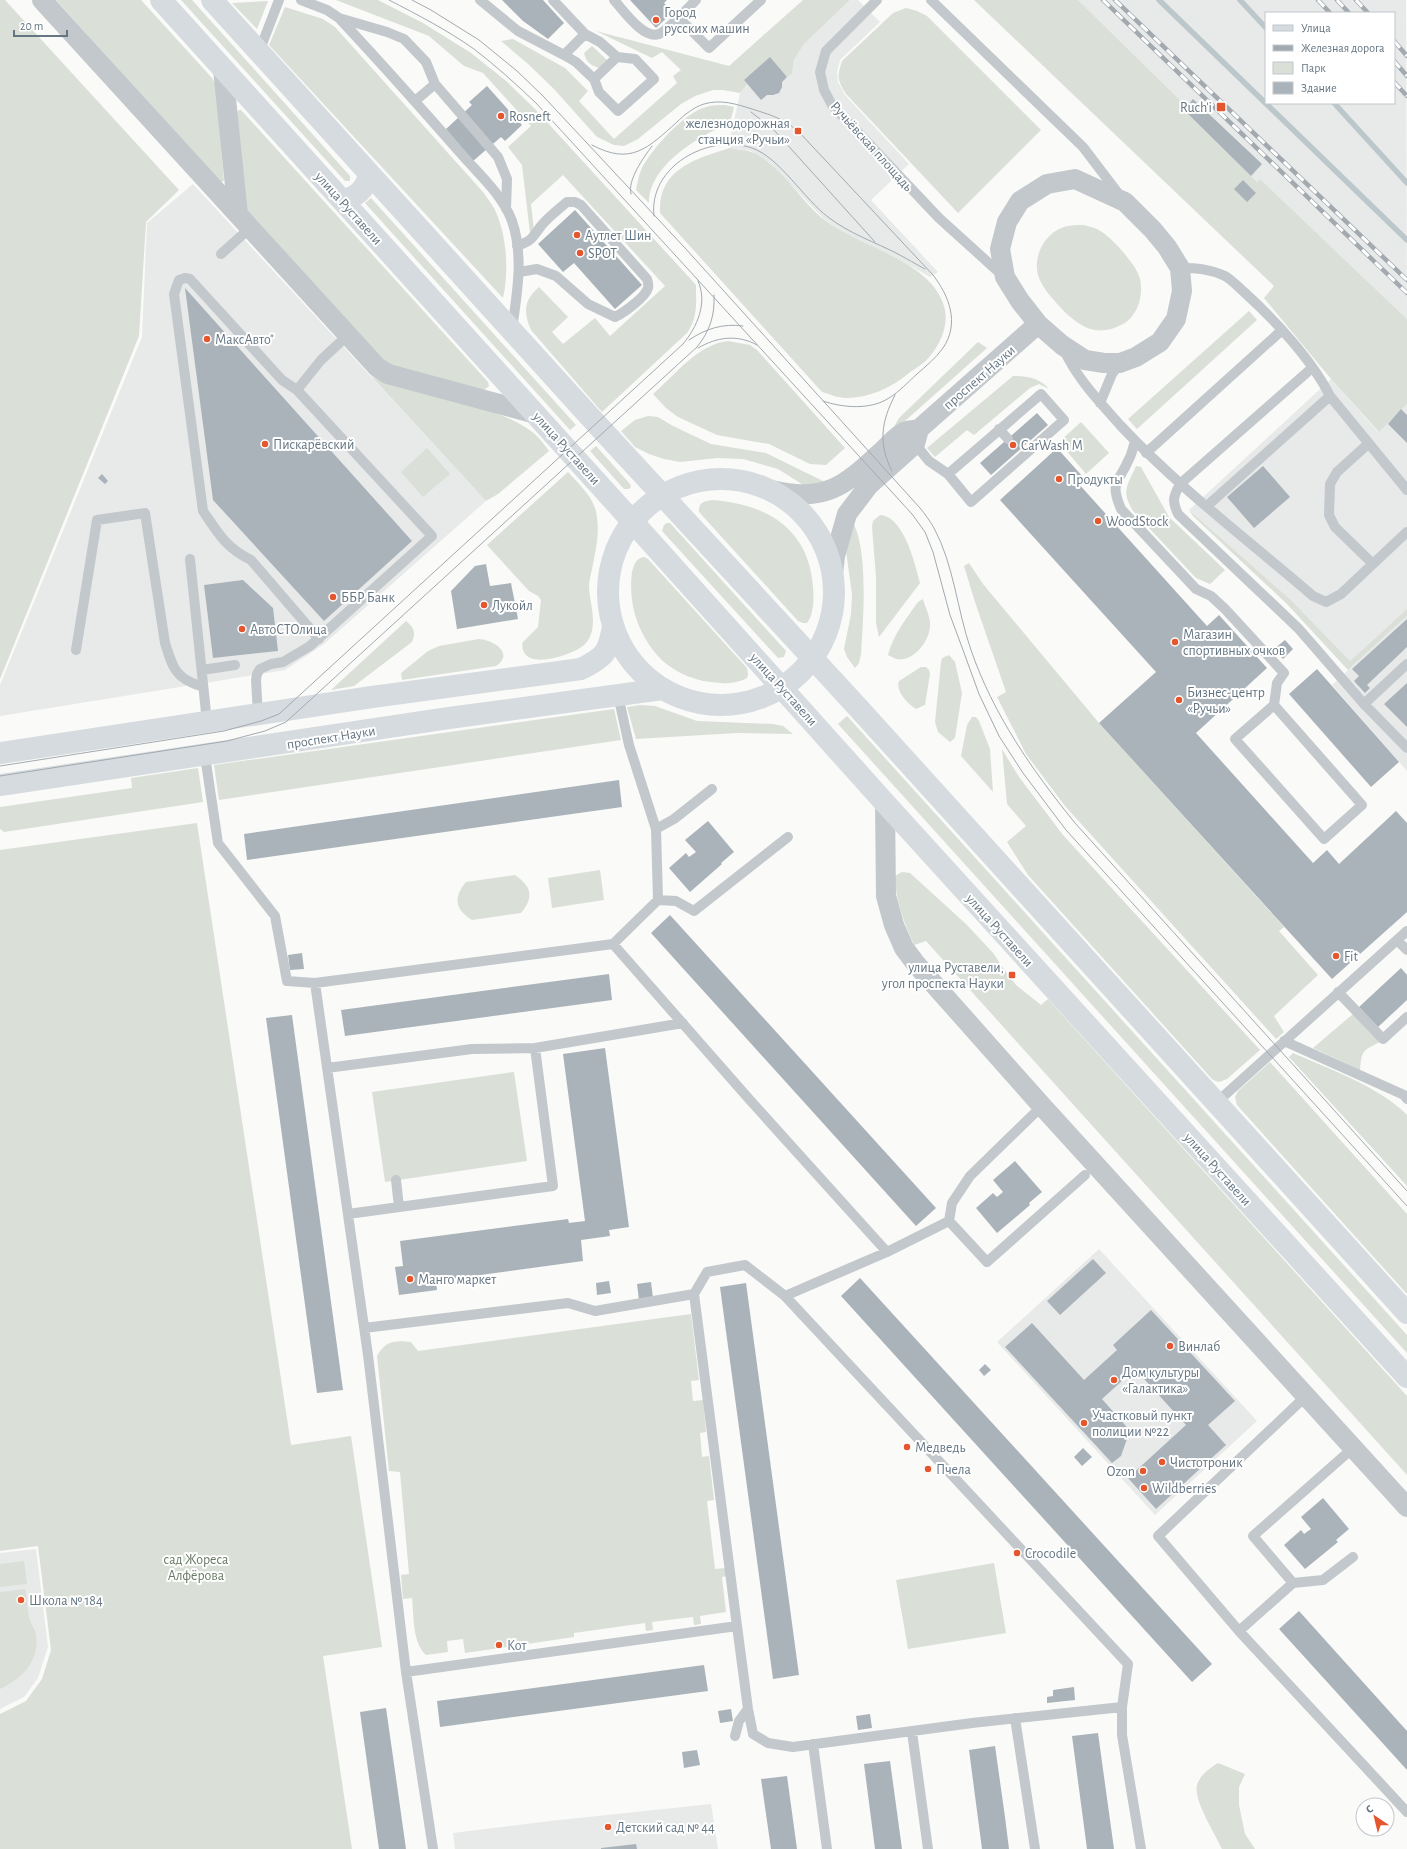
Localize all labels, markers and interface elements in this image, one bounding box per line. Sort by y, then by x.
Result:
place label: Город русских машин [664,6,750,36]
scale bar [14,12,67,38]
legend [1265,12,1395,104]
marker: Город русских машин [651,15,661,25]
text: 20 m [20,20,43,32]
text: Улица [1301,22,1331,34]
text: Железная дорога [1301,42,1385,54]
text: Парк [1301,62,1326,74]
text: Здание [1301,82,1337,94]
street label: Ручьёвская площадь [827,99,915,194]
place label: Ruch'i [1180,101,1212,115]
marker: Ruch'i [1215,101,1227,113]
place label: Rosneft [509,110,551,124]
marker: Rosneft [496,111,506,121]
place label: железнодорожная станция «Ручьи» [685,117,790,147]
marker: железнодорожная станция «Ручьи» [793,126,803,136]
street label: улица Руставели [311,169,384,248]
place label: Аутлет Шин [585,229,652,243]
marker: Аутлет Шин [572,230,582,240]
place label: SPOT [588,247,617,261]
marker: SPOT [575,248,585,258]
place label: МаксАвто" [215,333,274,347]
marker: МаксАвто" [202,334,212,344]
street label: проспект Науки [941,343,1018,413]
street label: улица Руставели [529,409,602,488]
place label: Пискарёвский [273,438,354,452]
marker: Пискарёвский [260,439,270,449]
place label: CarWash M [1021,439,1083,453]
marker: CarWash M [1008,440,1018,450]
place label: Продукты [1067,473,1123,487]
marker: Продукты [1054,474,1064,484]
place label: WoodStock [1106,515,1169,529]
marker: WoodStock [1093,516,1103,526]
place label: ББР Банк [341,591,395,605]
marker: ББР Банк [328,592,338,602]
place label: Лукойл [492,599,533,613]
marker: Лукойл [479,600,489,610]
place label: АвтоСТОлица [250,623,328,637]
marker: АвтоСТОлица [237,624,247,634]
place label: Магазин спортивных очков [1183,628,1285,658]
marker: Магазин спортивных очков [1170,637,1180,647]
street label: улица Руставели [746,650,819,729]
place label: Бизнес-центр «Ручьи» [1187,686,1265,716]
marker: Бизнес-центр «Ручьи» [1174,695,1184,705]
street label: проспект Науки [286,724,377,752]
street label: улица Руставели [962,891,1035,970]
place label: Fit [1344,950,1358,964]
marker: Fit [1331,951,1341,961]
place label: улица Руставели, угол проспекта Науки [881,961,1004,991]
marker: улица Руставели, угол проспекта Науки [1007,970,1017,980]
street label: улица Руставели [1180,1130,1253,1209]
place label: Манго маркет [418,1273,497,1287]
marker: Манго маркет [405,1274,415,1284]
place label: Винлаб [1178,1340,1220,1354]
marker: Винлаб [1165,1341,1175,1351]
place label: Дом культуры «Галактика» [1122,1366,1199,1396]
marker: Дом культуры «Галактика» [1109,1375,1119,1385]
place label: Участковый пункт полиции №22 [1092,1409,1193,1439]
marker: Участковый пункт полиции №22 [1079,1418,1089,1428]
place label: Медведь [915,1441,965,1455]
marker: Медведь [902,1442,912,1452]
place label: Чистотроник [1170,1456,1243,1470]
marker: Чистотроник [1157,1457,1167,1467]
place label: Пчела [936,1463,972,1477]
marker: Пчела [923,1464,933,1474]
place label: Ozon [1107,1465,1135,1479]
marker: Ozon [1138,1466,1148,1476]
place label: Wildberries [1152,1482,1216,1496]
marker: Wildberries [1139,1483,1149,1493]
place label: Crocodile [1025,1547,1076,1561]
marker: Crocodile [1012,1548,1022,1558]
park label: сад Жореса Алфёрова [164,1553,229,1583]
place label: Школа № 184 [29,1594,103,1608]
marker: Школа № 184 [16,1595,26,1605]
place label: Кот [507,1639,527,1653]
marker: Кот [494,1640,504,1650]
north arrow [1355,1797,1395,1837]
text: С [1364,1803,1375,1815]
place label: Детский сад № 44 [616,1821,715,1835]
marker: Детский сад № 44 [603,1822,613,1832]

